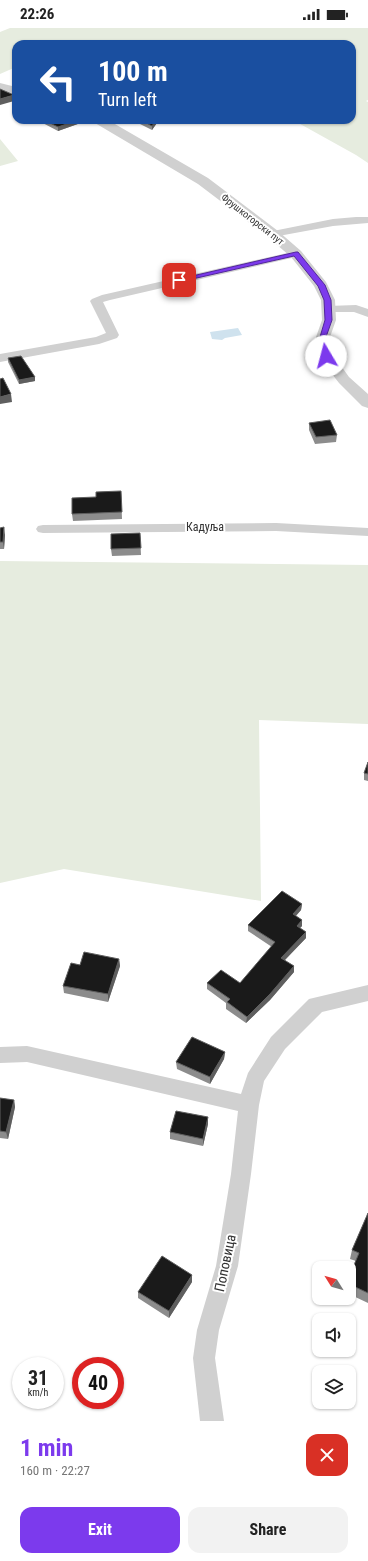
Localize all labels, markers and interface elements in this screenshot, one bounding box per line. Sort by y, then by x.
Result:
text: 22:26 [20,5,54,23]
text: 100 m [98,55,168,88]
icon: left [32,56,84,108]
text: Turn left [98,89,157,110]
street label: Фрушкогорски пут [219,191,287,247]
pin [162,263,196,297]
icon: arrive [168,269,190,291]
position arrow [305,335,347,377]
street label: Кадуља [186,520,224,534]
street label: Поповица [211,1233,239,1293]
north arrow [312,1261,356,1305]
map controls [312,1261,356,1409]
button: sound [312,1313,356,1357]
speed limit sign: 40 [72,1357,124,1409]
button: layers [312,1365,356,1409]
text: 31 [28,1366,48,1390]
text: km/h [28,1387,48,1398]
text: 1 min [20,1434,73,1462]
button: close [306,1434,348,1476]
text: 160 m · 22:27 [20,1463,90,1478]
button: Exit [20,1507,180,1553]
button: Share [188,1507,348,1553]

